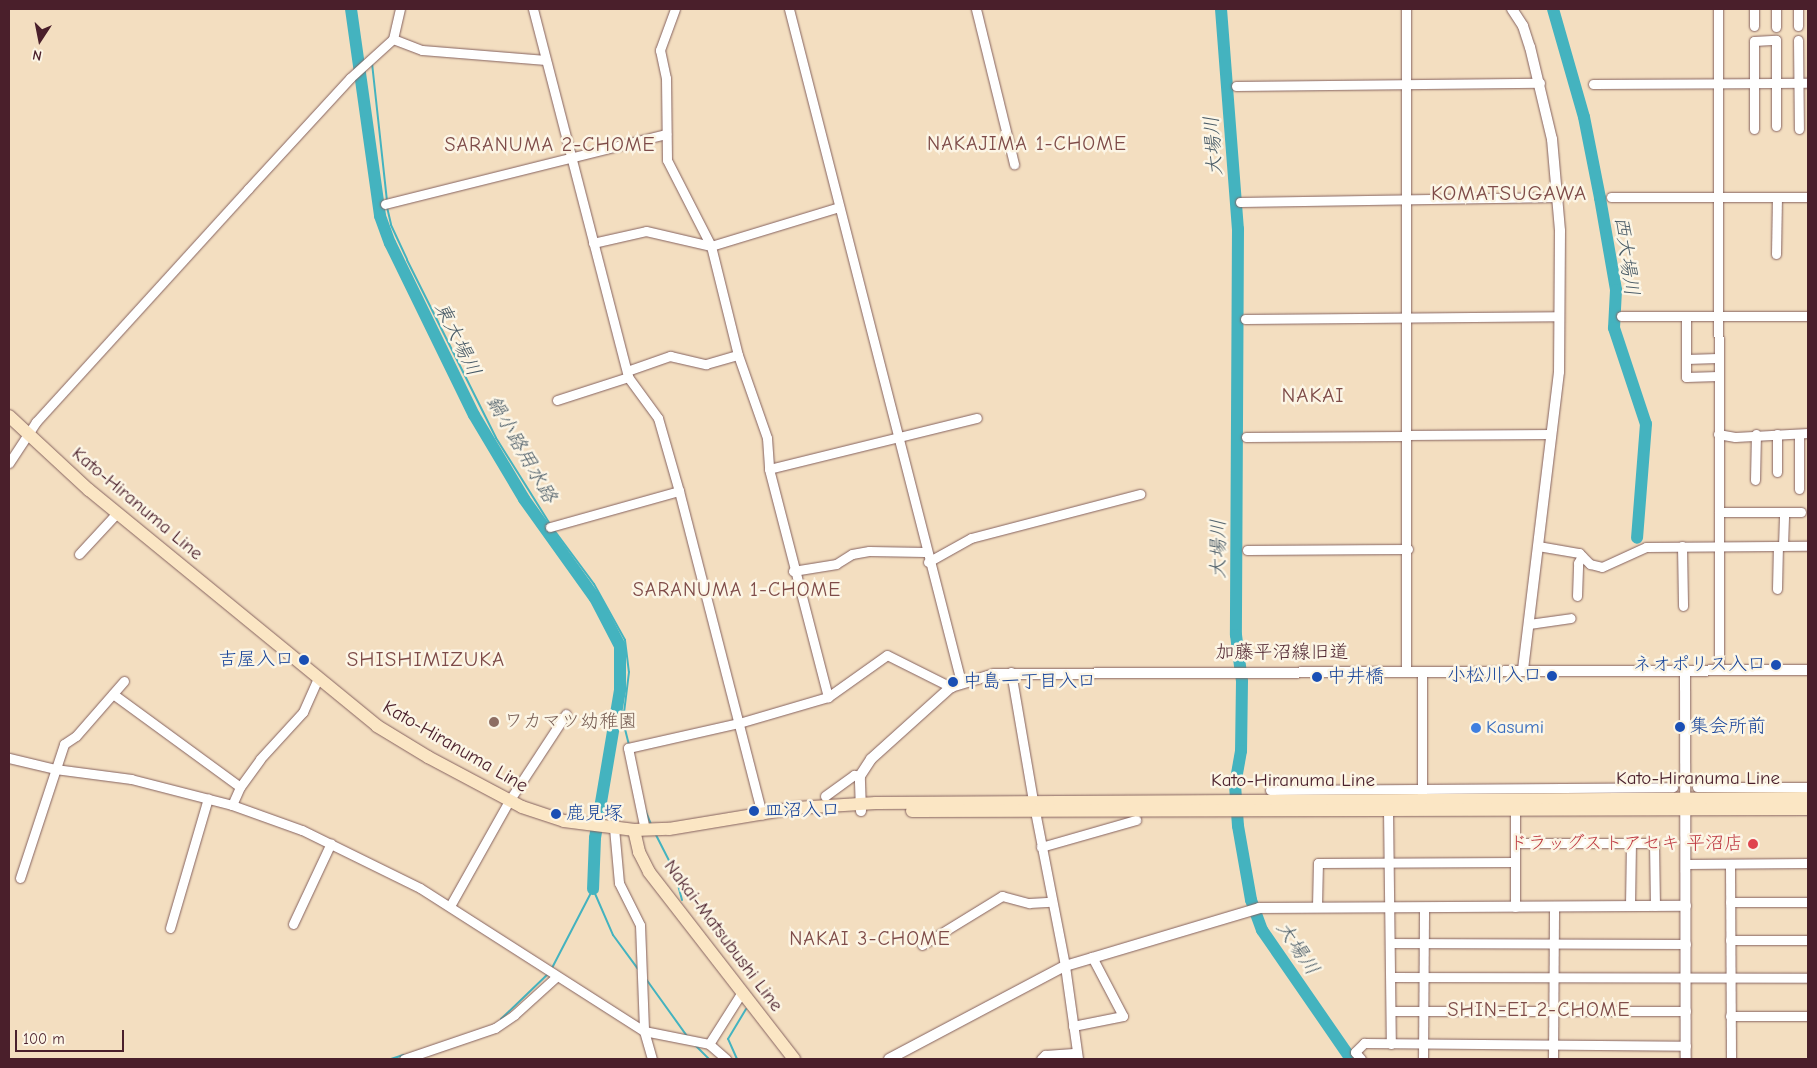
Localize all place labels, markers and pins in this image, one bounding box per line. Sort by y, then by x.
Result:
place label: 吉屋入口 [218,649,294,671]
marker: 吉屋入口 [298,654,310,666]
place label: ネオポリス入口 [1633,654,1766,676]
marker: ネオポリス入口 [1770,659,1782,671]
place label: 小松川入口 [1447,665,1542,687]
place label: 中井橋 [1327,666,1384,688]
marker: 小松川入口 [1546,670,1558,682]
place label: 中島一丁目入口 [963,671,1096,693]
marker: 中井橋 [1311,671,1323,683]
marker: 中島一丁目入口 [947,676,959,688]
place label: ワカマツ幼稚園 [504,711,637,733]
marker: ワカマツ幼稚園 [488,716,500,728]
place label: 集会所前 [1690,716,1766,738]
place label: Kasumi [1486,717,1544,739]
marker: 集会所前 [1674,721,1686,733]
marker: Kasumi [1470,722,1482,734]
place label: 皿沼入口 [764,800,840,822]
place label: 鹿見塚 [566,803,623,825]
marker: 皿沼入口 [748,805,760,817]
marker: 鹿見塚 [550,808,562,820]
place label: ドラッグストアセキ 平沼店 [1509,833,1743,855]
marker: ドラッグストアセキ 平沼店 [1747,838,1759,850]

